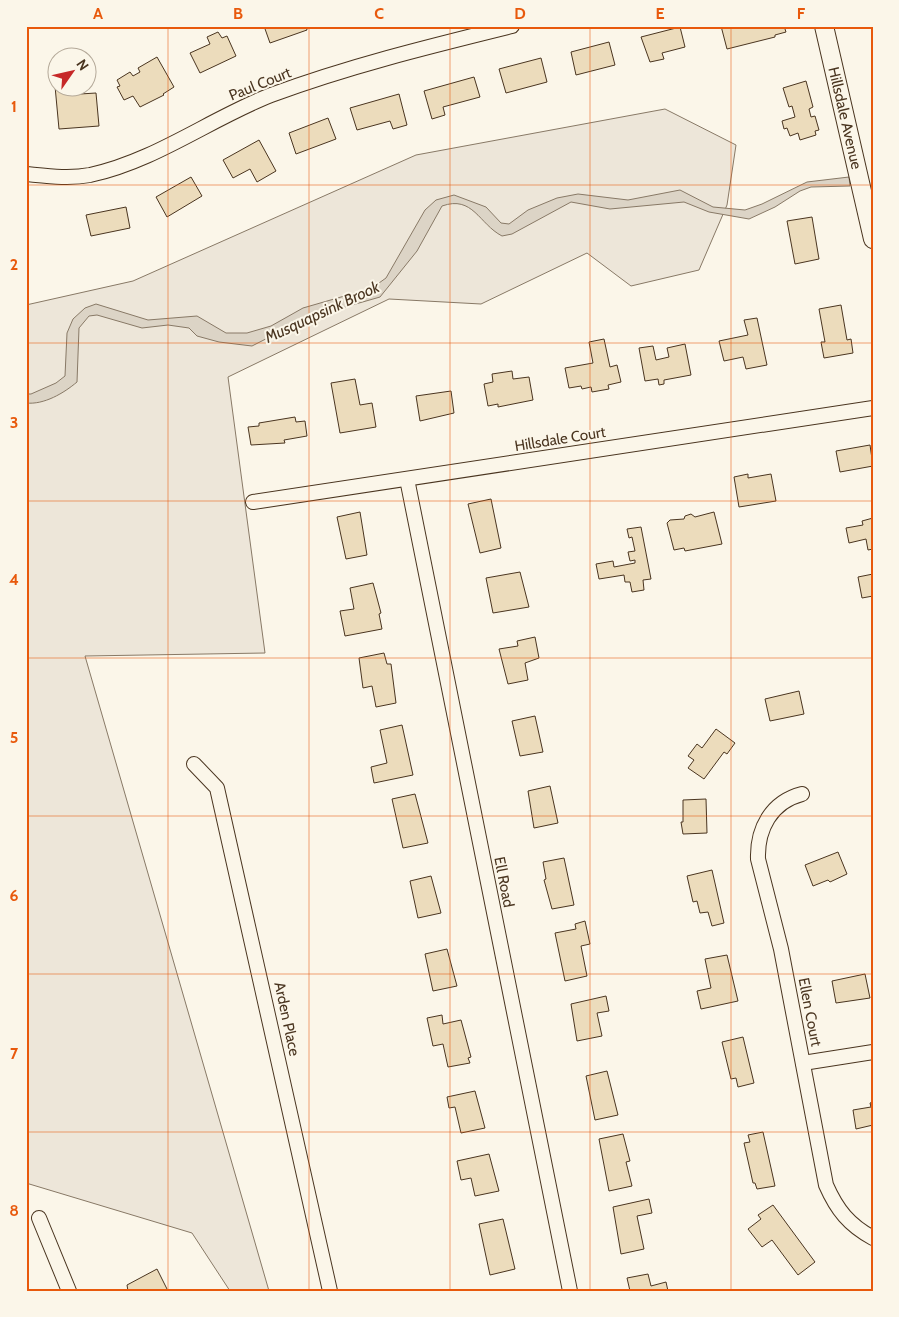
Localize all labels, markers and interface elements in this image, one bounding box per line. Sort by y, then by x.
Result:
text: A [93,4,103,23]
text: B [233,4,243,23]
text: C [374,4,384,23]
text: D [514,4,526,23]
text: E [655,4,665,23]
text: F [797,4,806,23]
north arrow [48,48,98,98]
text: N [73,56,93,74]
street label: Paul Court [226,63,294,105]
street label: Hillsdale Avenue [824,65,866,171]
text: 1 [11,97,17,116]
text: 2 [10,255,18,274]
water label: Musquapsink Brook [261,277,383,347]
text: 3 [10,413,18,432]
street label: Hillsdale Court [513,423,607,455]
text: 4 [9,570,19,589]
text: 5 [10,728,18,747]
street label: Ell Road [490,855,518,909]
text: 6 [10,886,19,905]
street label: Ellen Court [795,976,825,1048]
street label: Arden Place [270,980,304,1058]
text: 7 [10,1044,19,1063]
text: 8 [9,1201,19,1220]

